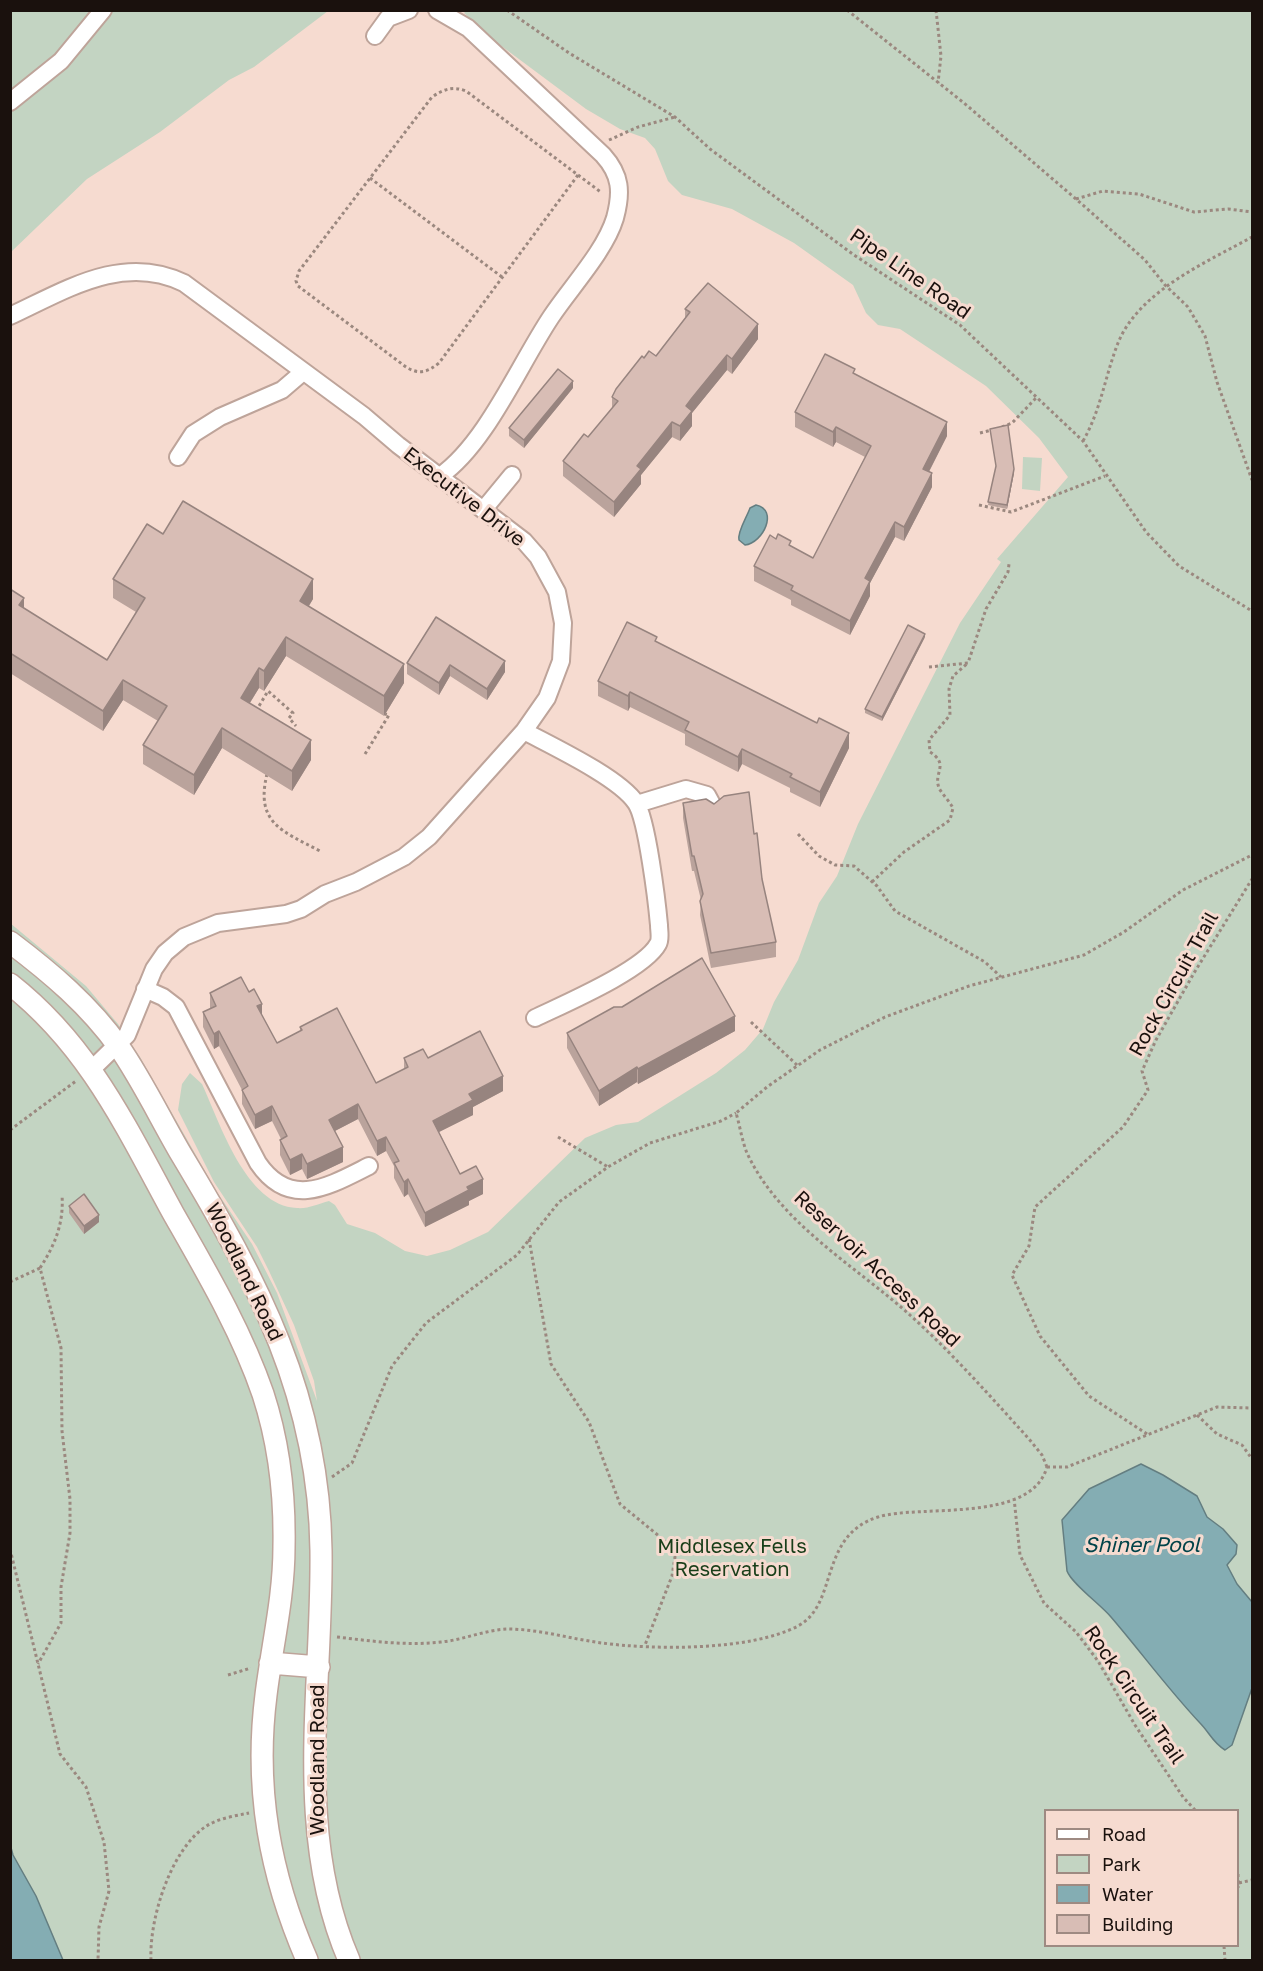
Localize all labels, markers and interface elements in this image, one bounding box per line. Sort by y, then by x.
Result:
street label: Pipe Line Road [845,223,975,325]
street label: Executive Drive [398,442,530,552]
street label: Rock Circuit Trail [1124,907,1224,1061]
street label: Reservoir Access Road [789,1186,965,1352]
street label: Woodland Road [200,1199,288,1345]
water label: Shiner Pool [1084,1532,1200,1558]
park label: Middlesex Fells Reservation [657,1535,807,1582]
street label: Rock Circuit Trail [1079,1621,1189,1769]
street label: Woodland Road [306,1685,330,1835]
legend [1044,1809,1239,1947]
text: Road [1102,1823,1146,1845]
text: Park [1102,1853,1141,1875]
text: Water [1102,1883,1153,1905]
text: Building [1102,1913,1173,1935]

